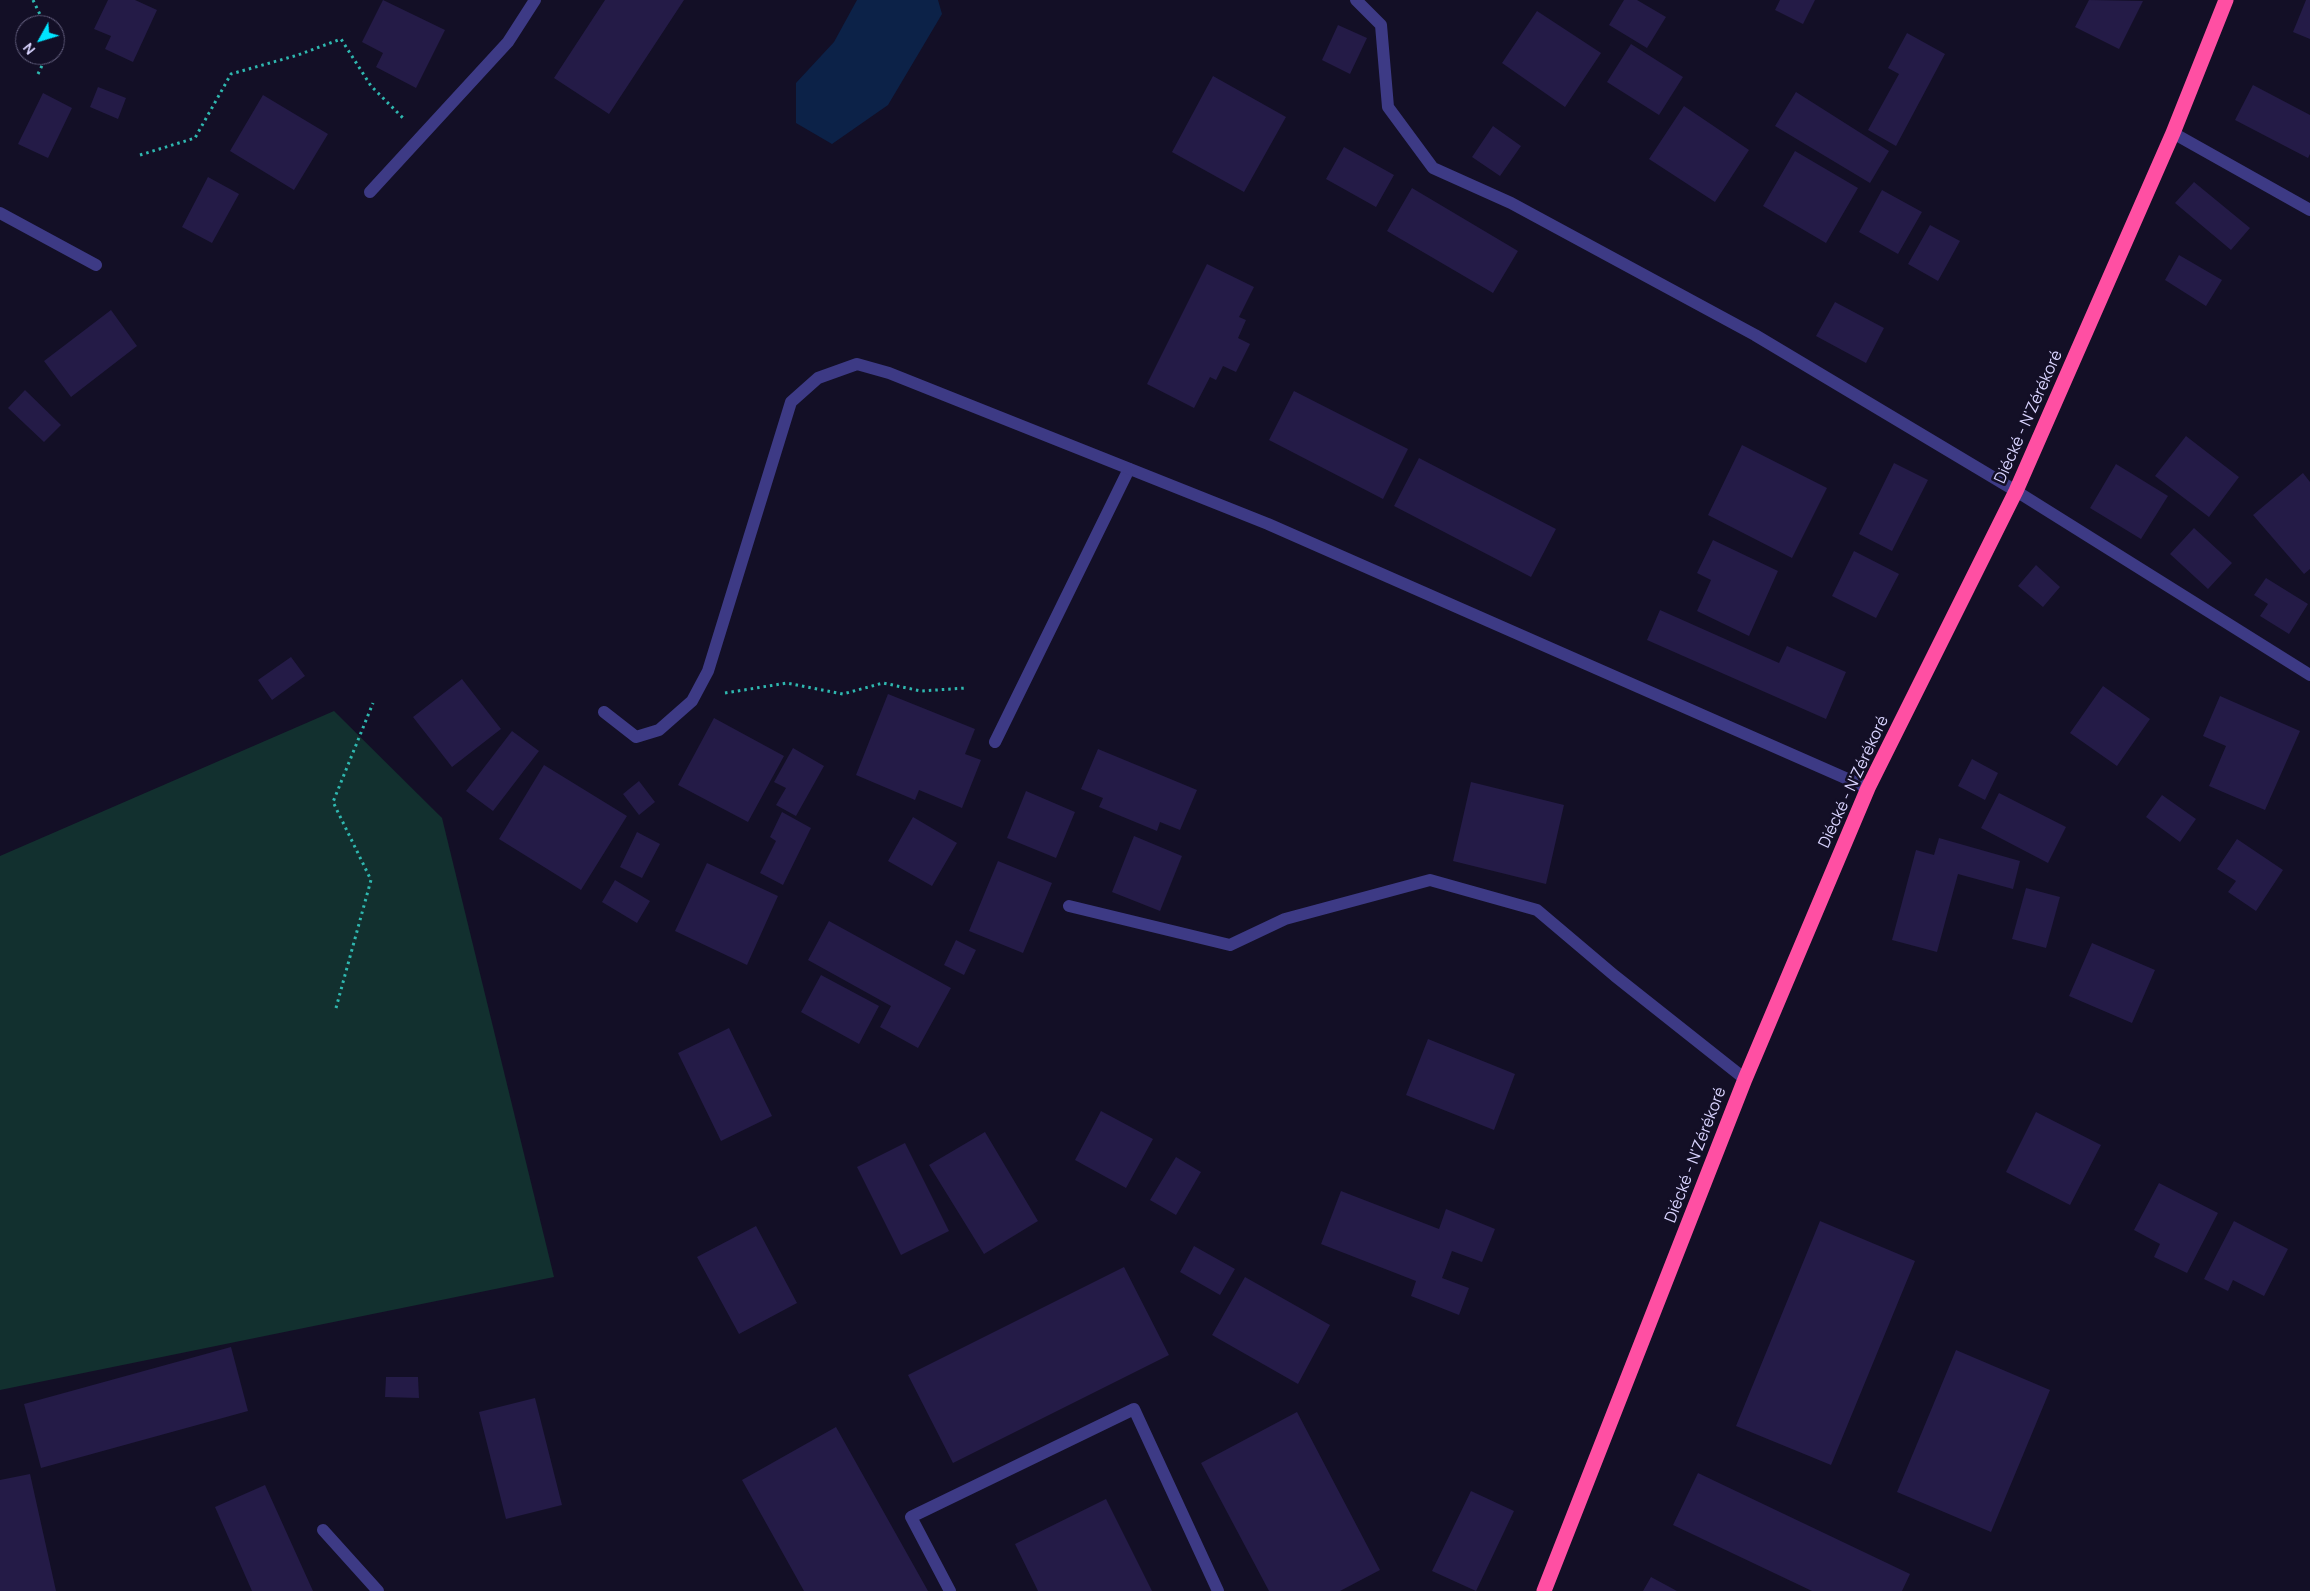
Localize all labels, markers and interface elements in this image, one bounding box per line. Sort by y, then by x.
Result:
north arrow [15,15,65,65]
text: N [18,39,39,59]
street label: Diécké - N'Zérékoré [1991,347,2067,487]
street label: Diécké - N'Zérékoré [1815,713,1893,851]
street label: Diécké - N'Zérékoré [1661,1084,1731,1226]

